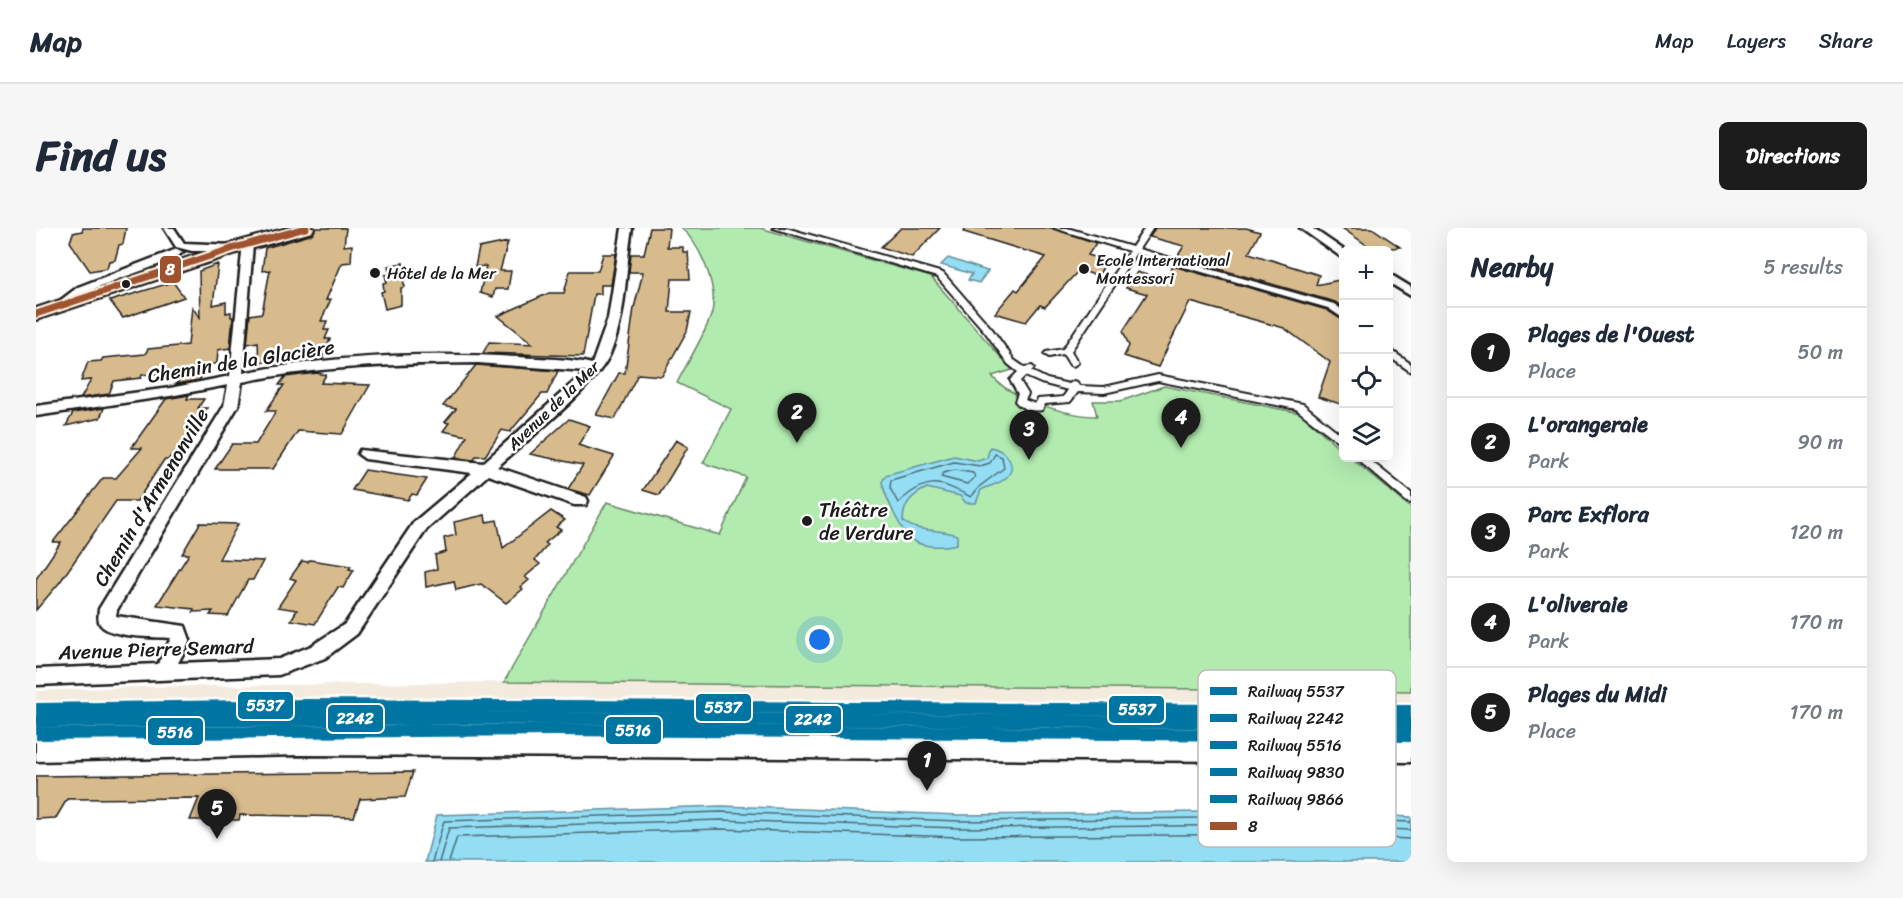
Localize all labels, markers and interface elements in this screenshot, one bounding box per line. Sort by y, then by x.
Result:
text: Map [30,17,82,66]
text: Map [1655,22,1694,60]
text: Layers [1727,22,1786,60]
text: Share [1819,22,1873,60]
text: Find us [36,119,166,193]
button: Directions [1719,122,1867,190]
text: Nearby [1471,244,1553,290]
place label: Ecole International Montessori [1096,246,1231,293]
map controls [1339,246,1393,462]
button: + [1339,246,1393,300]
text: 5 results [1764,250,1843,285]
line badge: 8 [159,255,182,284]
text: 8 [164,255,175,284]
place label: Hôtel de la Mer [387,259,497,288]
marker: Ecole International Montessori [1077,262,1091,276]
marker: Hôtel de la Mer [368,266,382,280]
unlabelled marker [120,278,132,290]
button: − [1339,300,1393,354]
text: Plages de l'Ouest [1528,315,1694,354]
street label: Chemin de la Glacière [145,329,337,394]
text: 1 [1486,335,1495,370]
text: 50 m [1798,335,1843,370]
street label: Avenue de la Mer [499,352,608,458]
button: locate [1339,354,1393,408]
text: Place [1528,354,1576,389]
pin: 2 [778,394,816,443]
pin: 4 [1162,398,1200,448]
street label: Chemin d'Armenonville [84,401,219,593]
text: L'orangeraie [1528,405,1648,444]
button: layers [1339,408,1393,462]
pin: 3 [1010,410,1048,460]
text: 2 [1485,425,1496,460]
text: 90 m [1798,425,1843,460]
text: Park [1528,444,1569,479]
place label: Théâtre de Verdure [819,493,914,551]
text: Parc Exflora [1528,495,1649,534]
marker: Théâtre de Verdure [800,514,814,528]
text: 3 [1485,515,1496,550]
text: 120 m [1790,515,1843,550]
text: Park [1528,534,1569,569]
text: L'oliveraie [1528,585,1628,624]
text: 4 [1484,605,1497,640]
text: 170 m [1790,605,1843,640]
text: Park [1528,624,1569,659]
your location [805,625,834,654]
street label: Avenue Pierre Semard [57,629,256,670]
legend [1198,670,1396,847]
text: Plages du Midi [1528,675,1667,714]
text: Railway 5537 [1248,677,1344,706]
line badge: 5537 [237,691,294,720]
text: 5537 [246,691,286,720]
line badge: 5537 [695,693,752,722]
text: 5537 [704,693,744,722]
line badge: 5537 [1108,695,1165,724]
text: 5537 [1118,695,1158,724]
text: 5 [1484,695,1497,730]
text: 170 m [1790,695,1843,730]
line badge: 2242 [327,704,384,733]
text: 2242 [335,704,375,733]
text: Railway 2242 [1248,704,1344,733]
line badge: 2242 [785,705,842,734]
text: 2242 [793,705,833,734]
text: Place [1528,714,1576,749]
line badge: 5516 [605,716,662,745]
text: 5516 [615,716,651,745]
line badge: 5516 [147,717,204,746]
text: 5516 [157,718,193,747]
text: Railway 5516 [1248,731,1342,760]
pin: 1 [908,742,946,791]
text: Railway 9830 [1248,758,1345,787]
text: Railway 9866 [1248,785,1344,814]
pin: 5 [198,790,237,839]
text: 8 [1248,812,1258,841]

